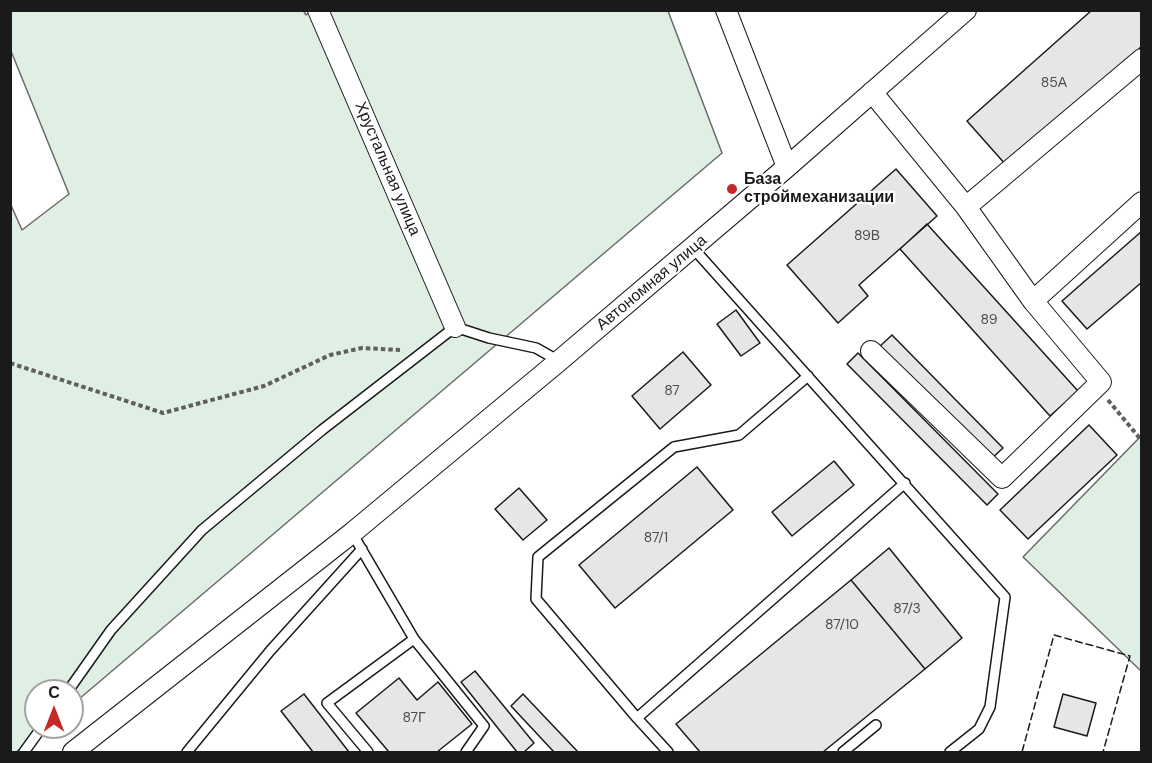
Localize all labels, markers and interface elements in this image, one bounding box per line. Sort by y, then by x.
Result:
house number: 85А [1041,75,1067,91]
street label: Хрустальная улица [350,99,424,239]
place label: База строймеханизации [744,170,894,208]
marker: База строймеханизации [725,182,739,196]
house number: 89В [854,228,880,244]
street label: Автономная улица [593,231,711,335]
house number: 89 [981,312,997,328]
house number: 87 [664,383,680,399]
house number: 87/1 [644,530,668,546]
house number: 87/3 [893,601,921,617]
house number: 87/10 [825,617,859,633]
north arrow [24,679,84,739]
text: С [48,682,60,703]
house number: 87Г [402,710,426,726]

